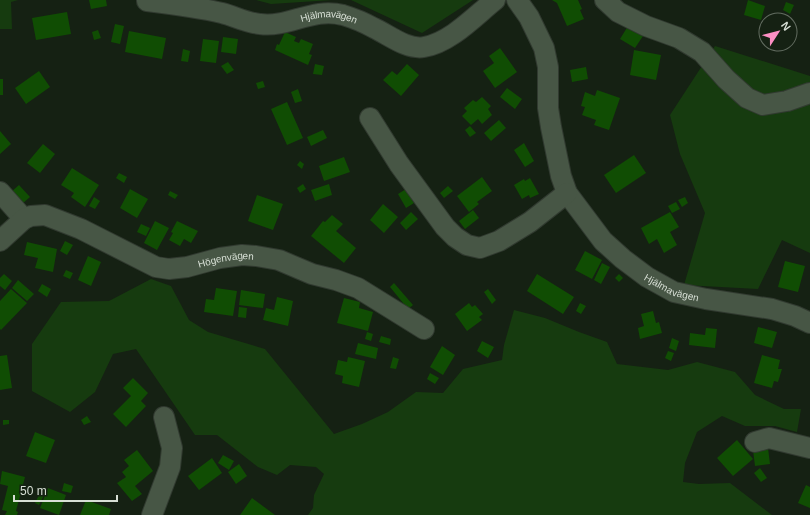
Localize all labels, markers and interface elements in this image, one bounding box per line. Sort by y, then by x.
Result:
street label: Hjälmavägen [299,8,359,25]
north arrow [758,12,798,52]
text: N [779,19,793,33]
street label: Högenvägen [197,249,254,269]
street label: Hjälmavägen [643,271,700,303]
scale bar [14,477,117,503]
text: 50 m [20,484,47,498]

